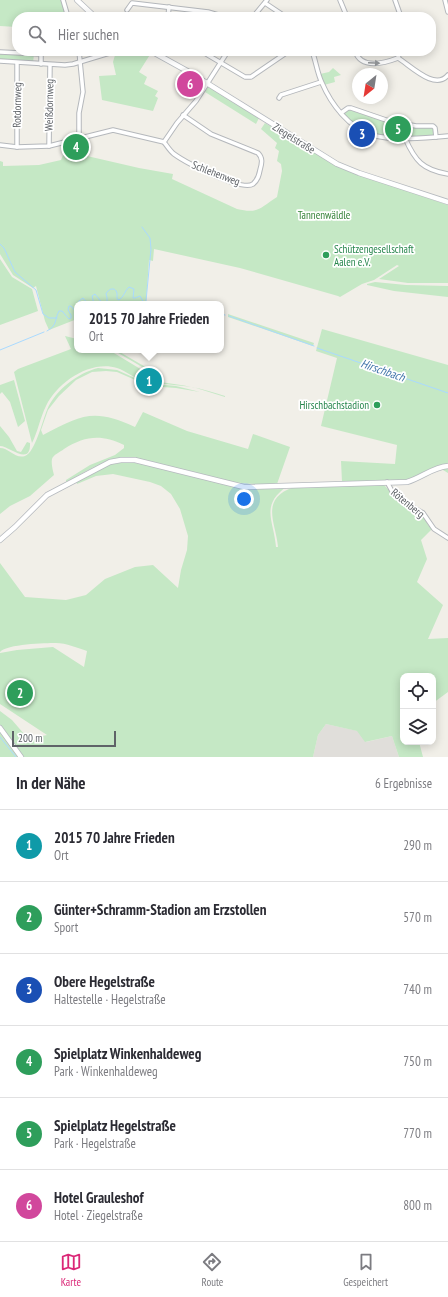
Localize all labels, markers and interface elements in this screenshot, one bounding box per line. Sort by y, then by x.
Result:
search box [12,12,436,56]
icon: search [26,23,48,45]
text: Hier suchen [58,25,119,44]
one-way arrow [368,60,381,66]
north arrow [352,68,388,104]
pin: 6 [177,69,203,99]
street label: Weißdornweg [42,79,56,131]
street label: Rotdornweg [10,82,24,128]
pin: 5 [385,114,411,144]
street label: Ziegelstraße [270,119,318,157]
pin: 3 [349,119,375,149]
pin: 4 [63,132,89,162]
street label: Schlehenweg [190,157,242,189]
park label: Tannenwäldle [298,208,351,222]
place label: Schützengesellschaft Aalen e.V. [334,242,414,269]
marker: Schützengesellschaft Aalen e.V. [321,250,331,260]
popup [74,301,224,353]
text: 2015 70 Jahre Frieden [89,309,209,328]
text: Ort [89,328,103,345]
water label: Hirschbach [359,356,408,385]
pin: 1 [136,366,162,396]
place label: Hirschbachstadion [299,398,369,412]
marker: Hirschbachstadion [372,400,382,410]
street label: Rötenberg [388,485,428,521]
your location [234,489,254,509]
map controls [400,673,436,745]
button: locate [400,673,436,709]
pin: 2 [7,678,33,708]
button: layers [400,709,436,745]
scale bar [12,729,116,748]
text: 200 m [18,731,42,745]
text: In der Nähe [16,772,86,794]
text: 6 Ergebnisse [375,775,432,792]
text: 2015 70 Jahre Frieden [54,828,175,847]
text: 1 [26,837,32,854]
text: 290 m [403,837,432,854]
text: Ort [54,847,69,864]
text: Günter+Schramm-Stadion am Erzstollen [54,900,267,919]
text: 2 [26,909,32,926]
text: 570 m [403,909,432,926]
text: Sport [54,919,78,936]
text: Obere Hegelstraße [54,972,155,991]
text: 3 [26,981,32,998]
text: 740 m [403,981,432,998]
text: Haltestelle · Hegelstraße [54,991,166,1008]
text: Spielplatz Winkenhaldeweg [54,1044,201,1063]
text: 4 [26,1053,32,1070]
text: 750 m [403,1053,432,1070]
text: Park · Winkenhaldeweg [54,1063,158,1080]
text: Spielplatz Hegelstraße [54,1116,176,1135]
text: 5 [26,1125,32,1142]
text: 770 m [403,1125,432,1142]
text: Park · Hegelstraße [54,1135,136,1152]
text: Hotel Grauleshof [54,1188,143,1207]
text: 6 [26,1197,32,1214]
text: 800 m [403,1197,432,1214]
text: Hotel · Ziegelstraße [54,1207,143,1224]
tab: Karte [60,1251,82,1289]
tab: Route [201,1251,223,1289]
tab: Gespeichert [343,1251,388,1289]

